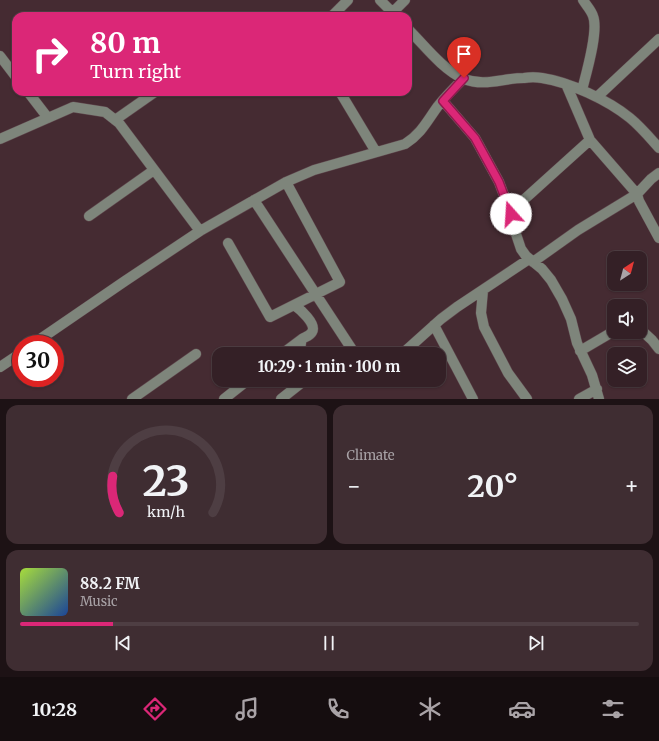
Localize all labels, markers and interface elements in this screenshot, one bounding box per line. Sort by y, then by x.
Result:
text: 80 m [90,25,161,61]
icon: right [24,28,76,80]
pin [447,37,481,78]
icon: arrive [453,43,475,65]
text: Turn right [90,60,181,83]
position arrow [490,193,532,235]
north arrow [607,251,647,291]
map controls [607,251,647,387]
button: sound [607,299,647,339]
speed limit sign: 30 [12,335,64,387]
button: layers [607,347,647,387]
text: 10:29 · 1 min · 100 m [258,357,400,376]
text: Climate [347,447,395,464]
text: 23 [143,454,190,506]
text: 20° [467,467,518,505]
text: − [347,472,361,500]
text: + [624,472,639,500]
text: km/h [147,502,186,520]
text: 88.2 FM [80,574,140,593]
text: Music [80,593,118,610]
icon: previous [112,632,134,654]
icon: pause [318,632,340,654]
icon: next [525,632,547,654]
icon: directions [141,695,169,723]
icon: music [233,695,261,723]
icon: phone [324,695,352,723]
icon: climate [416,695,444,723]
icon: car [508,695,536,723]
icon: filters [599,695,627,723]
text: 10:28 [32,698,77,721]

